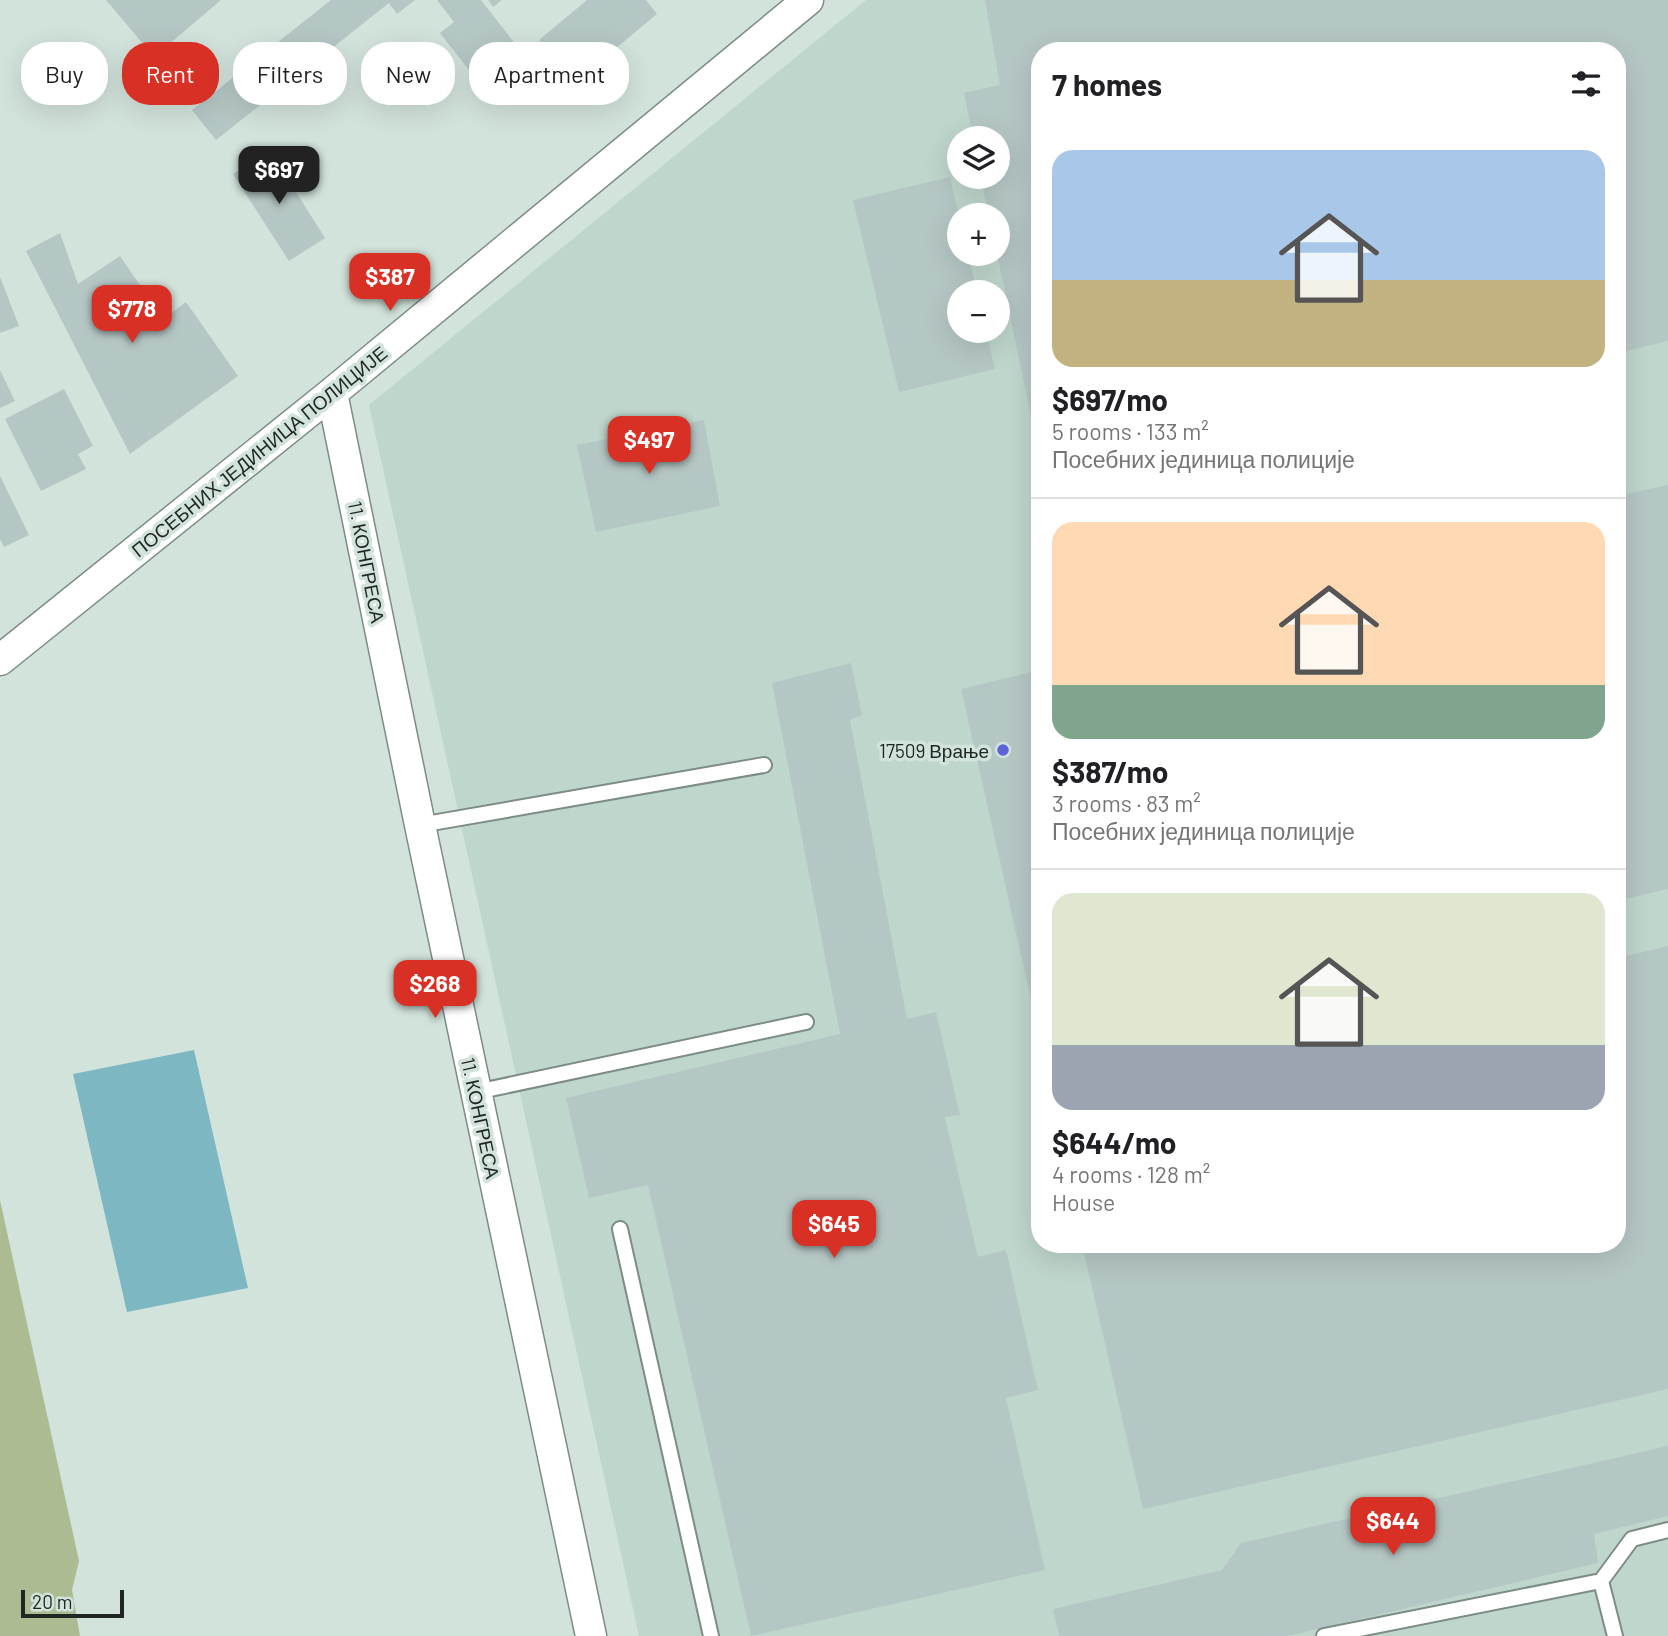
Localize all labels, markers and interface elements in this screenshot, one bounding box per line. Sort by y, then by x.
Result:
chip: Buy [21,42,108,105]
chip: Rent [122,42,219,105]
chip: Filters [233,42,347,105]
chip: New [361,42,455,105]
chip: Apartment [469,42,629,105]
icon: filters [1567,65,1605,103]
text: 7 homes [1052,66,1162,102]
map controls [947,126,1010,343]
button: layers [947,126,1010,189]
pin: $697 [238,146,320,206]
text: $697 [254,155,304,183]
icon: home [1266,195,1392,321]
button: + [947,203,1010,266]
pin: $387 [349,254,431,313]
text: $387 [365,262,415,290]
button: − [947,280,1010,343]
pin: $778 [91,286,173,345]
text: $778 [108,294,156,322]
street label: ПОСЕБНИХ ЈЕДИНИЦА ПОЛИЦИЈЕ [127,341,391,561]
text: $697/mo [1052,381,1168,417]
pin: $497 [608,416,690,476]
text: 5 rooms · 133 m² [1052,417,1209,445]
text: $497 [624,425,674,453]
text: Посебних јединица полиције [1052,445,1355,473]
street label: 11. КОНГРЕСА [344,499,390,625]
icon: home [1266,567,1392,693]
place label: 17509 Врање [879,739,989,762]
marker: 17509 Врање [995,742,1011,758]
text: $387/mo [1052,753,1168,789]
text: 3 rooms · 83 m² [1052,789,1201,817]
text: Посебних јединица полиције [1052,817,1355,845]
icon: home [1266,939,1392,1065]
pin: $268 [394,960,476,1020]
text: $268 [410,969,460,997]
street label: 11. КОНГРЕСА [457,1055,505,1181]
text: $644/mo [1052,1124,1177,1160]
text: 4 rooms · 128 m² [1052,1160,1210,1188]
text: House [1052,1188,1115,1216]
pin: $645 [793,1200,875,1260]
text: $645 [808,1209,860,1237]
pin: $644 [1352,1498,1434,1557]
text: $644 [1366,1506,1420,1534]
scale bar [21,1587,124,1619]
text: 20 m [32,1590,72,1613]

